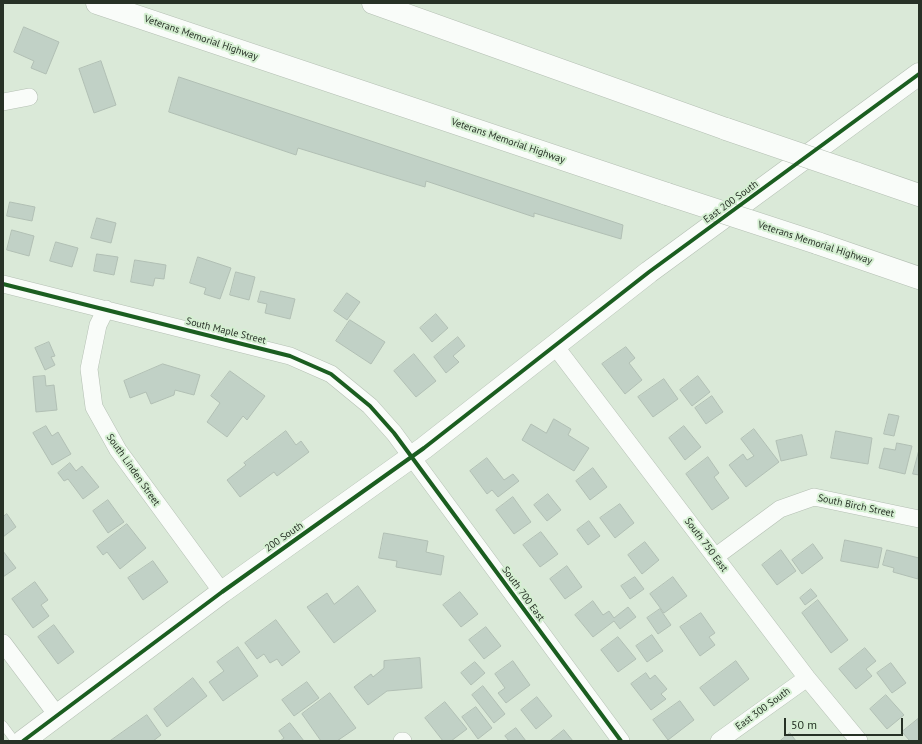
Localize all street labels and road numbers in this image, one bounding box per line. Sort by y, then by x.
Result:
street label: Veterans Memorial Highway [143,13,259,63]
street label: Veterans Memorial Highway [450,116,566,166]
street label: East 200 South [701,178,761,226]
street label: Veterans Memorial Highway [756,219,874,267]
street label: South Maple Street [185,315,267,347]
street label: South Linden Street [104,432,162,508]
street label: South Birch Street [817,492,895,520]
street label: South 750 East [682,516,730,574]
street label: 200 South [263,519,305,555]
street label: South 700 East [499,564,547,624]
street label: East 300 South [733,685,793,733]

